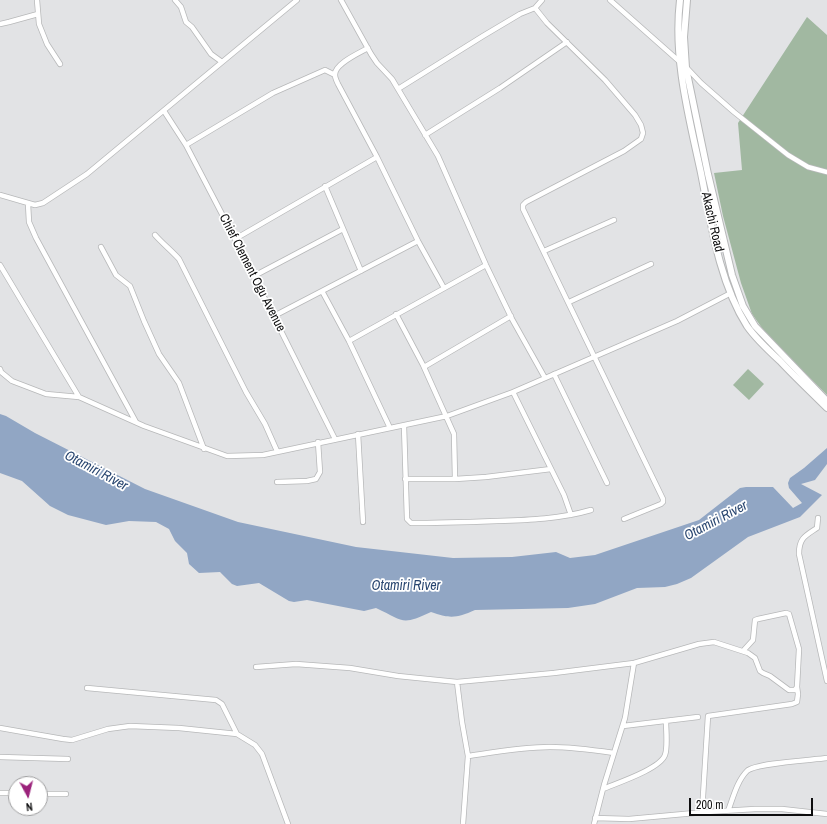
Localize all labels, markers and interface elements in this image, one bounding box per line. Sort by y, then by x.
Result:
street label: Akachi Road [698,191,726,253]
street label: Chief Clement Ogu Avenue [215,211,289,335]
water label: Otamiri River [62,447,130,495]
water label: Otamiri River [682,497,750,545]
water label: Otamiri River [372,578,440,594]
north arrow [8,776,48,816]
scale bar [691,790,815,816]
text: 200 m [696,797,723,813]
text: N [25,800,33,814]

